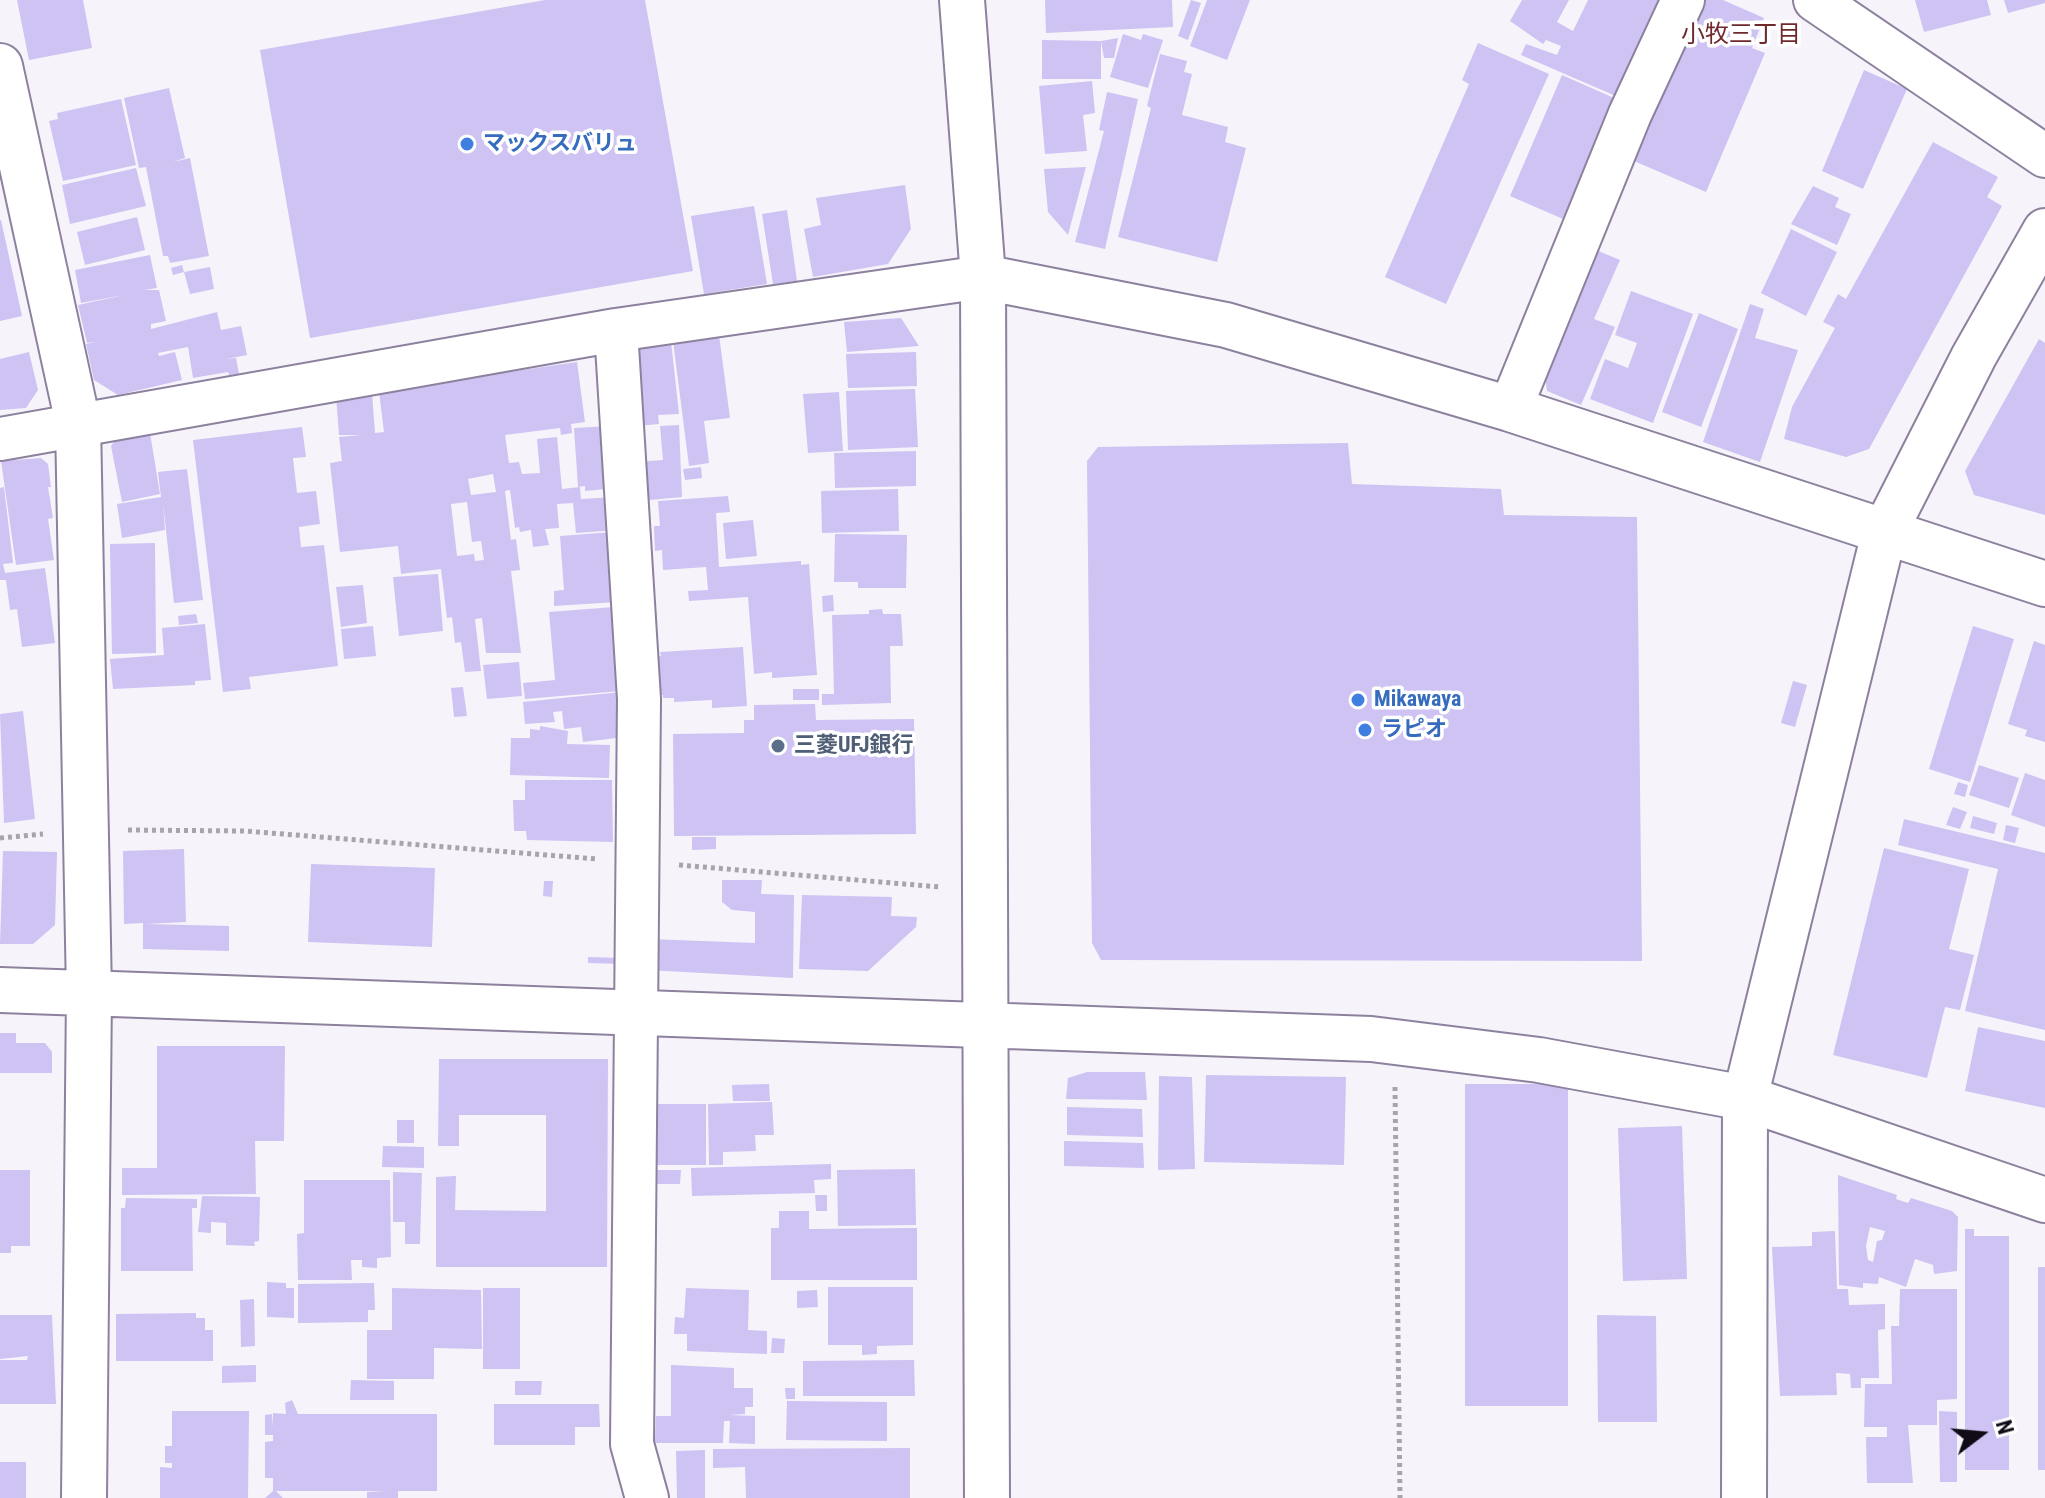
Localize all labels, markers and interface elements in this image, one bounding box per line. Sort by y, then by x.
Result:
district label: 小牧三丁目 [1681,22,1801,50]
place label: マックスバリュ [483,131,637,157]
marker: マックスバリュ [458,135,476,153]
place label: Mikawaya [1374,687,1461,713]
marker: Mikawaya [1349,691,1367,709]
place label: ラピオ [1381,717,1447,743]
marker: ラピオ [1356,721,1374,739]
place label: 三菱UFJ銀行 [794,733,914,759]
marker: 三菱UFJ銀行 [769,737,787,755]
north arrow [1941,1394,2021,1474]
text: N [1991,1417,2018,1437]

